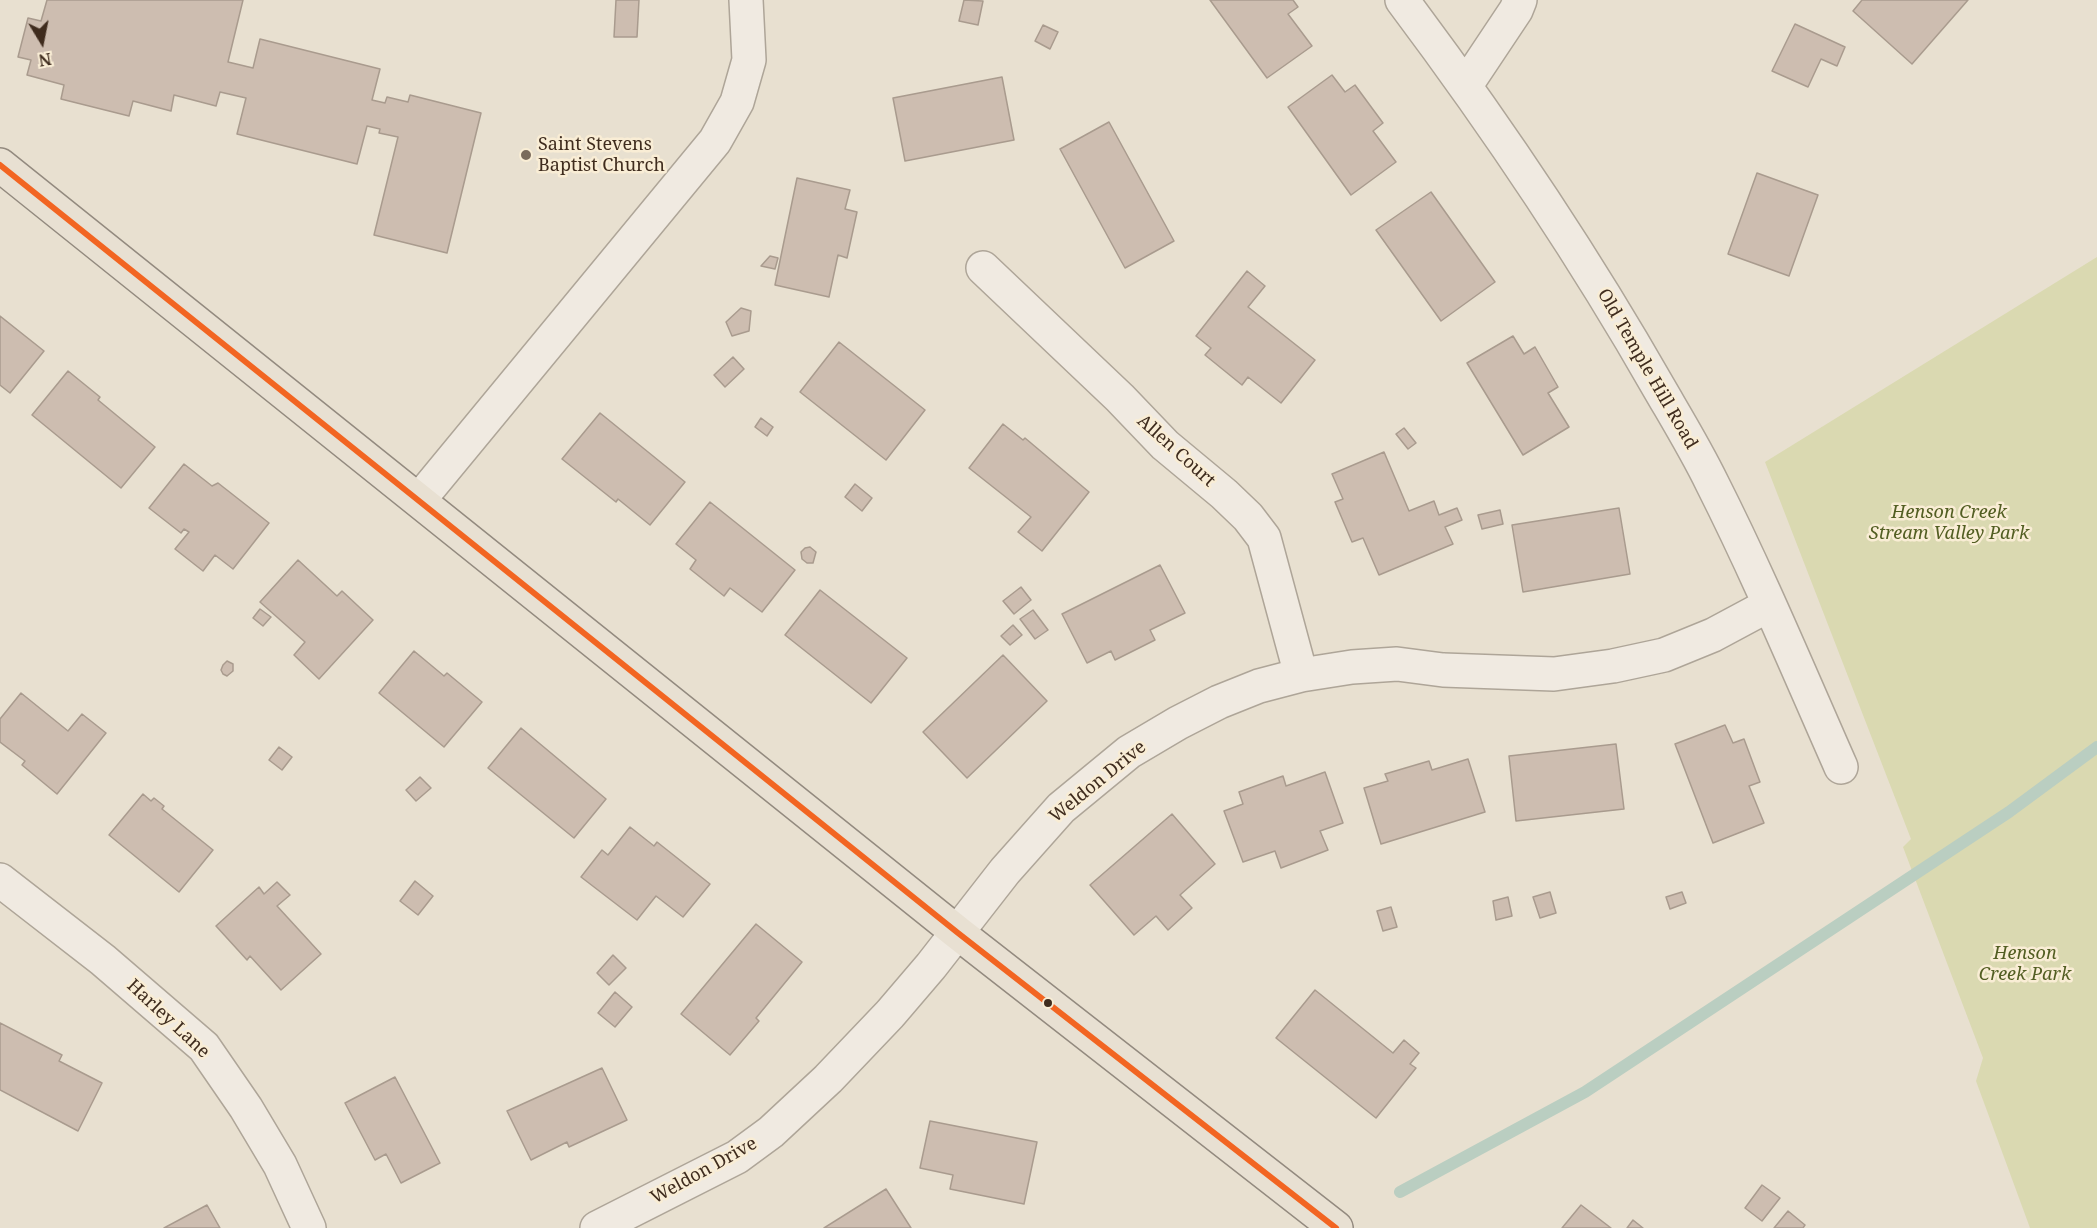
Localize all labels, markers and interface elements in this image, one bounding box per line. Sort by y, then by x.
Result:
north arrow [12,12,72,72]
text: N [37,48,53,72]
place label: Saint Stevens Baptist Church [538,134,665,176]
marker: Saint Stevens Baptist Church [519,148,533,162]
street label: Old Temple Hill Road [1592,285,1702,453]
street label: Allen Court [1133,410,1219,492]
park label: Henson Creek Stream Valley Park [1869,502,2029,544]
street label: Weldon Drive [1045,736,1151,828]
park label: Henson Creek Park [1979,943,2071,986]
street label: Harley Lane [122,975,214,1063]
unlabelled marker [1042,997,1054,1009]
street label: Weldon Drive [647,1133,761,1209]

